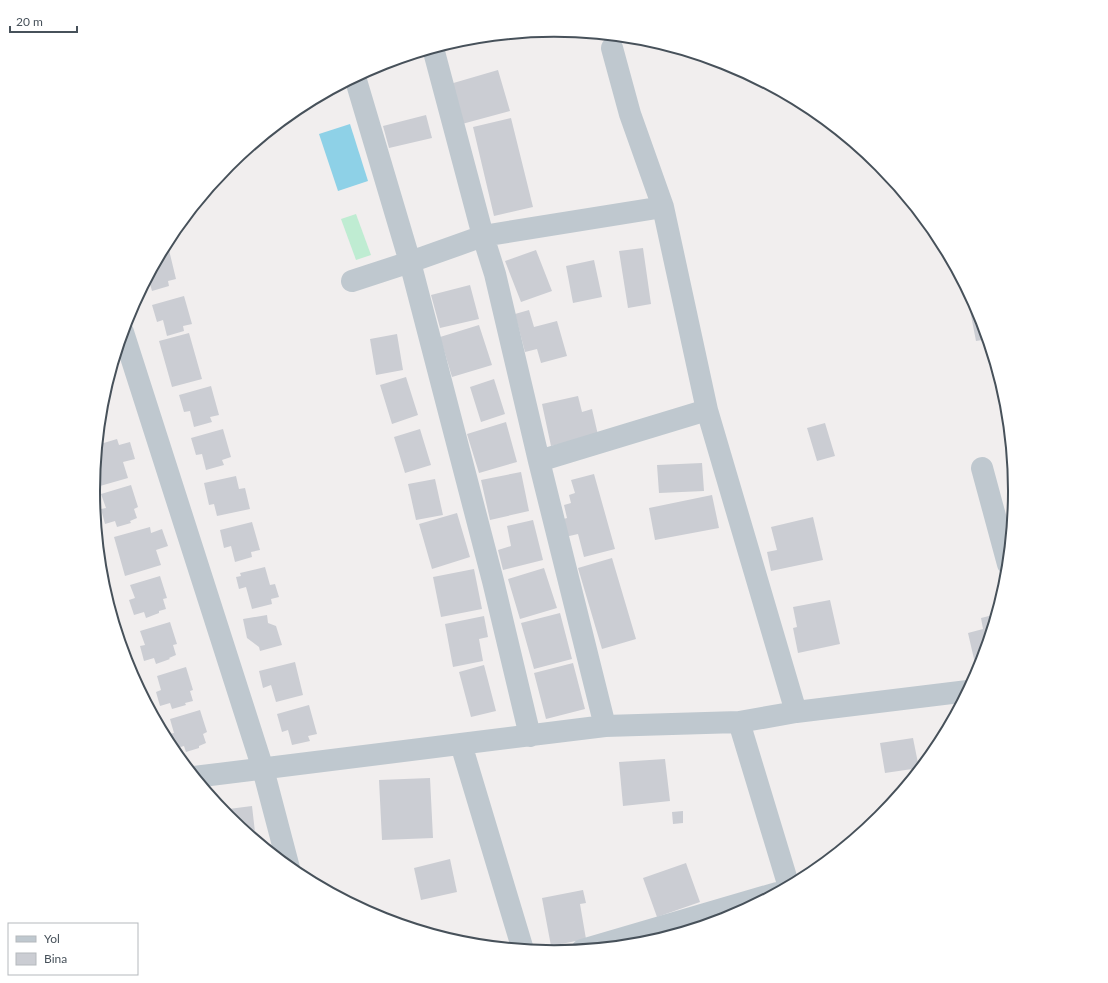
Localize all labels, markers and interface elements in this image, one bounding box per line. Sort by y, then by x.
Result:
scale bar [10,8,77,34]
text: 20 m [16,14,43,29]
legend [8,923,138,975]
text: Yol [44,931,60,946]
text: Bina [44,951,67,966]

